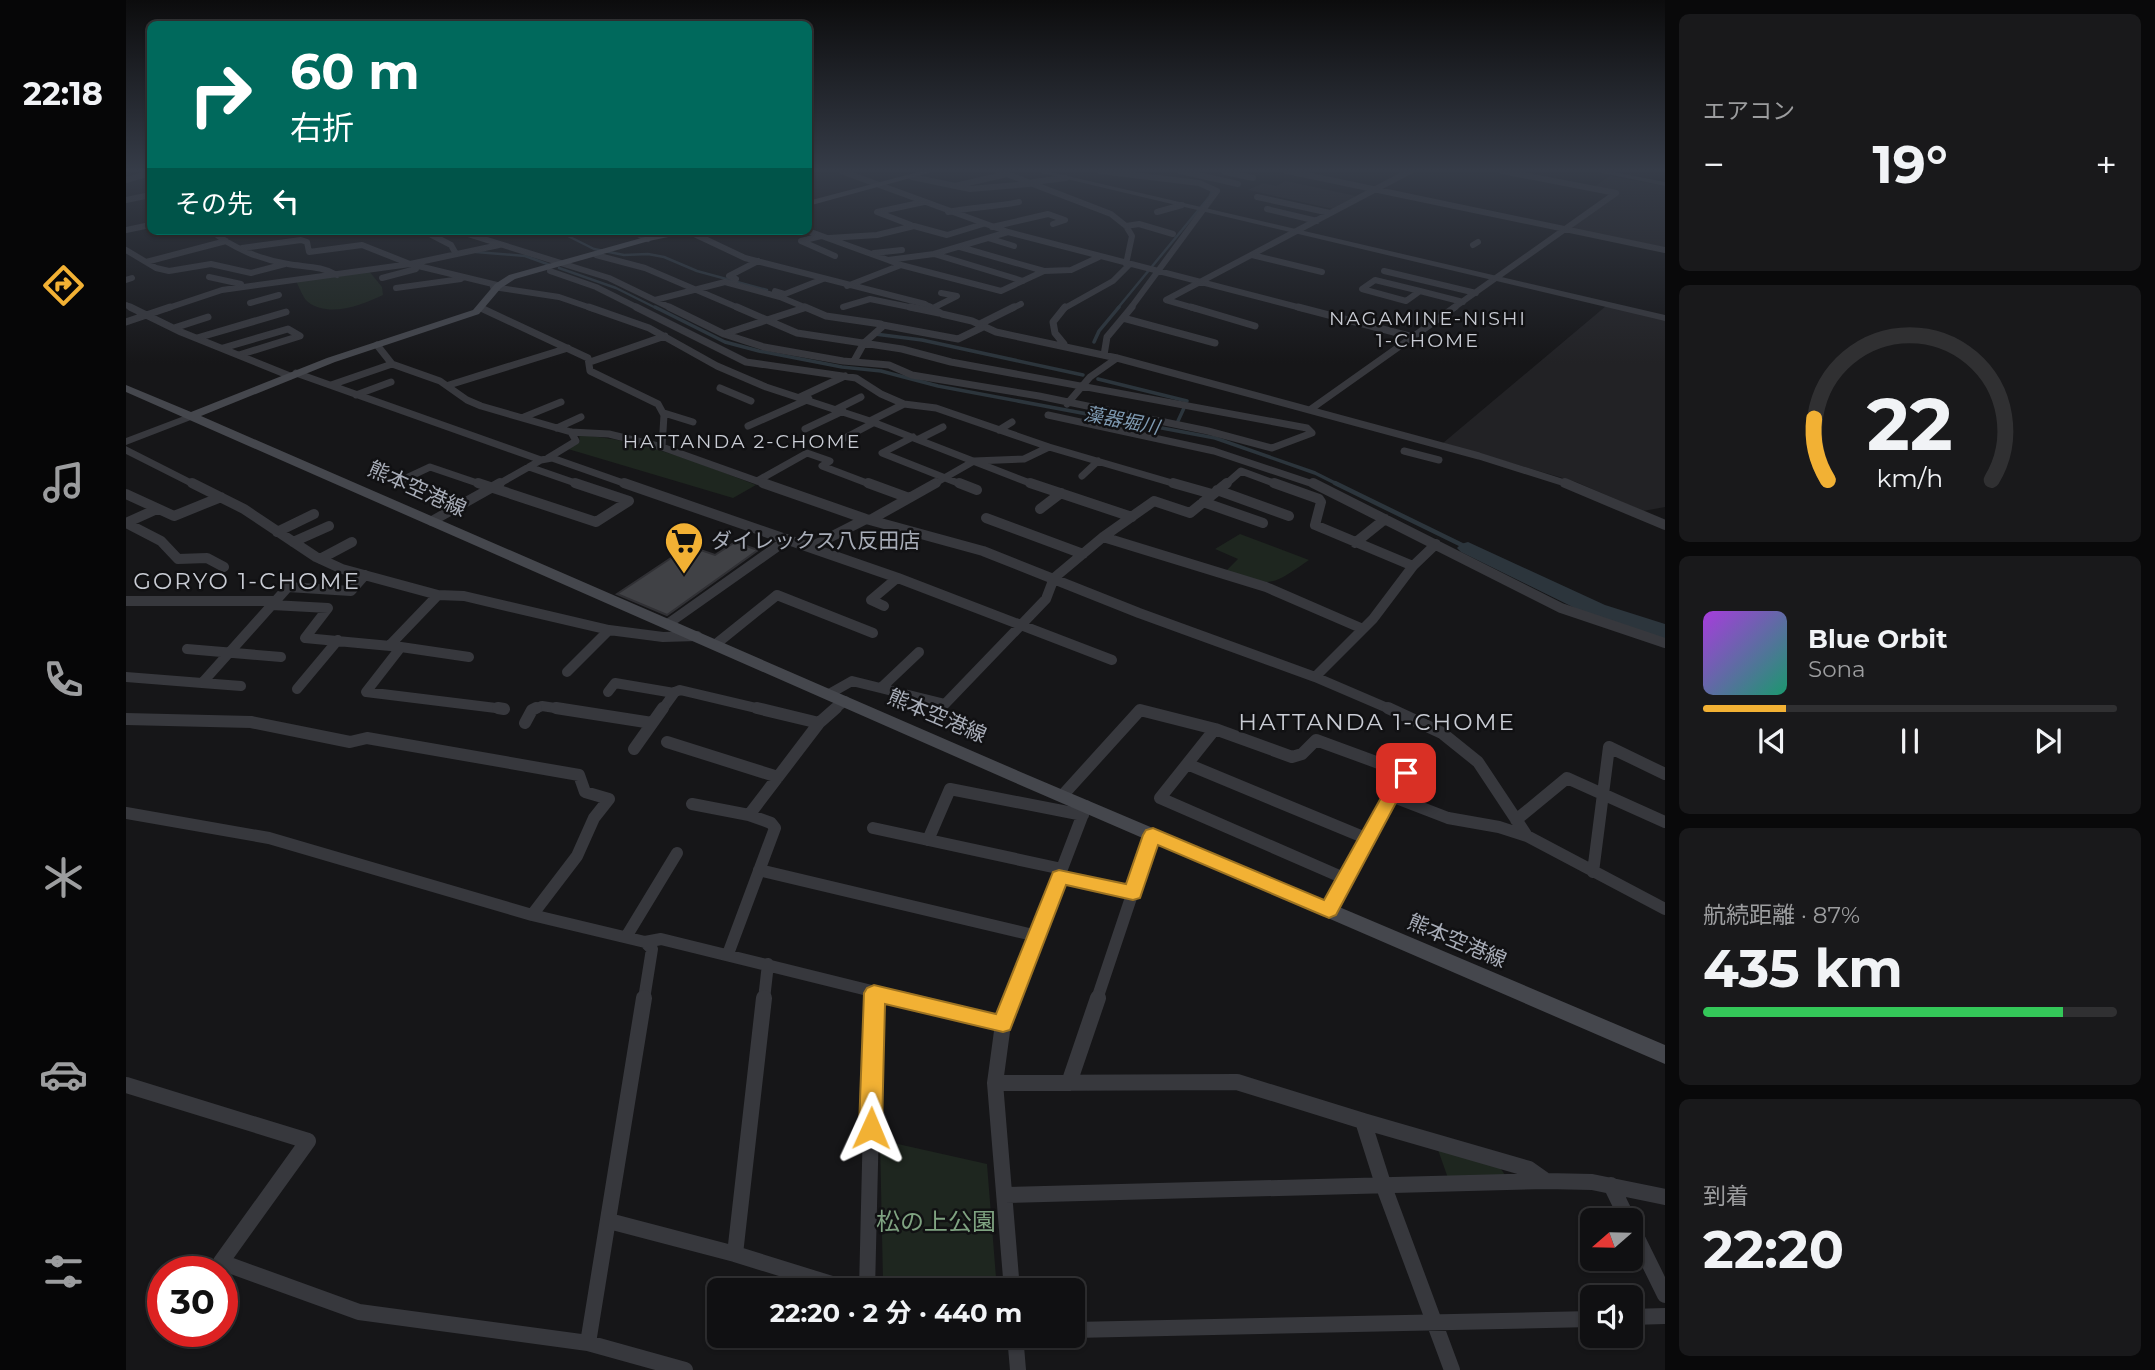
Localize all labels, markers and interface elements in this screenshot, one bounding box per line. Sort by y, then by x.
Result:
text: 60 m [290,42,420,101]
icon: right [175,49,266,140]
text: 22:18 [23,74,103,113]
text: エアコン [1703,97,1795,125]
text: 右折 [290,108,354,147]
text: 19° [1872,133,1948,196]
text: − [1703,141,1725,188]
text: + [2095,141,2117,188]
icon: left [267,182,305,220]
text: その先 [175,188,253,220]
icon: directions [39,261,88,310]
district label: NAGAMINE-NISHI 1-CHOME [1329,307,1527,352]
text: 22 [1867,380,1953,468]
water label: 藻器堀川 [1082,402,1163,439]
district label: HATTANDA 2-CHOME [623,430,861,453]
street label: 熊本空港線 [364,456,470,521]
icon: music [39,458,88,507]
text: km/h [1877,463,1943,493]
supermarket icon: ダイレックス八反田店 [663,520,705,575]
place label: ダイレックス八反田店 [711,528,920,553]
district label: GORYO 1-CHOME [133,567,361,595]
text: Blue Orbit [1808,623,1947,655]
icon: phone [39,655,88,704]
text: Sona [1808,655,1866,683]
street label: 熊本空港線 [884,684,990,748]
district label: HATTANDA 1-CHOME [1238,708,1516,736]
icon: previous [1753,722,1791,760]
icon: pause [1891,722,1929,760]
icon: next [2029,722,2067,760]
pin [1376,743,1436,803]
icon: arrive [1387,754,1425,792]
icon: climate [39,853,88,902]
text: 航続距離 · 87% [1703,901,1860,929]
street label: 熊本空港線 [1404,909,1510,973]
text: 435 km [1703,937,1903,1000]
icon: car [39,1050,88,1099]
position arrow [834,1091,908,1165]
text: 到着 [1703,1182,1749,1210]
park label: 松の上公園 [876,1207,996,1236]
north arrow [1580,1208,1643,1270]
map controls [1580,1208,1643,1348]
text: 22:20 [1703,1218,1844,1281]
icon: filters [39,1247,88,1296]
speed limit sign: 30 [147,1256,238,1347]
button: sound [1580,1285,1643,1348]
text: 22:20 · 2 分 · 440 m [770,1297,1022,1329]

